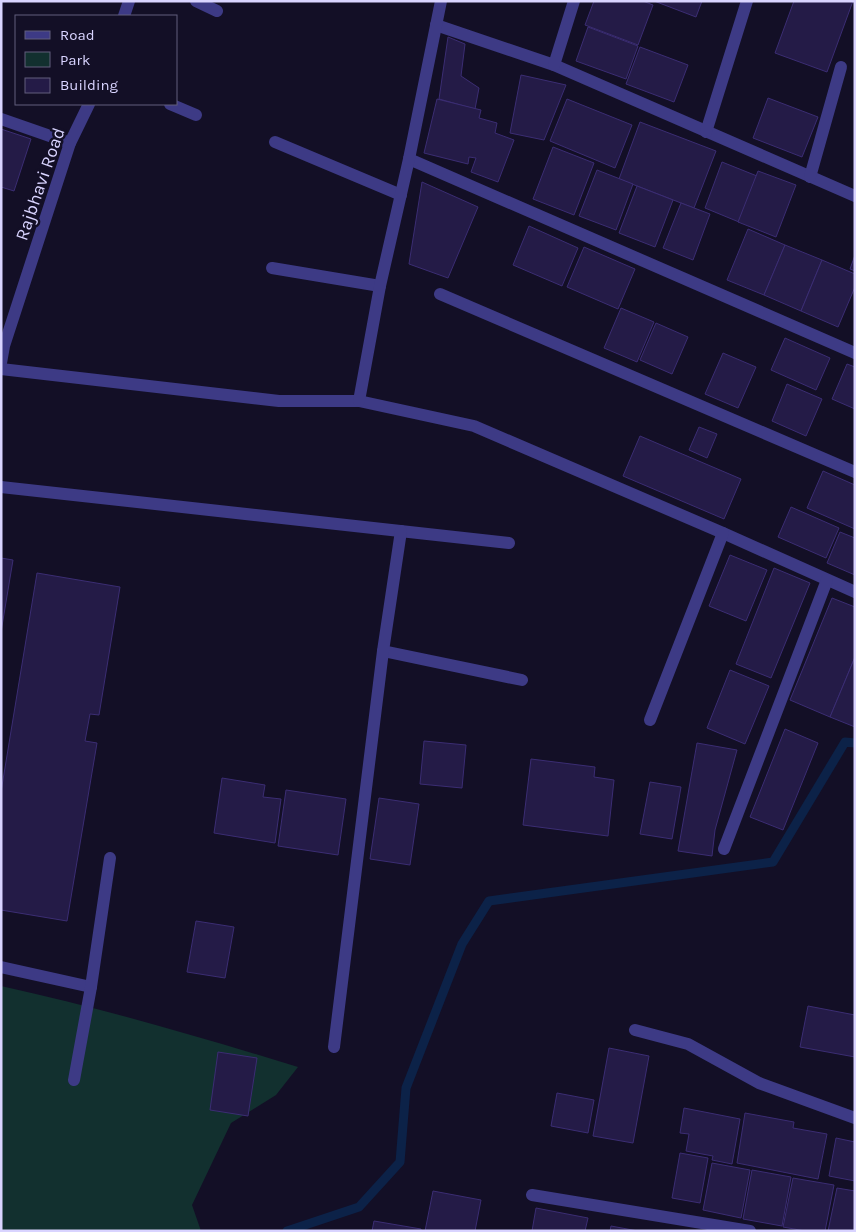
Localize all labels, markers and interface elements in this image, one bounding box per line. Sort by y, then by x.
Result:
legend [15,15,178,105]
text: Road [60,26,95,44]
text: Park [60,51,90,69]
text: Building [60,76,118,94]
street label: Rajbhavi Road [10,125,70,243]

